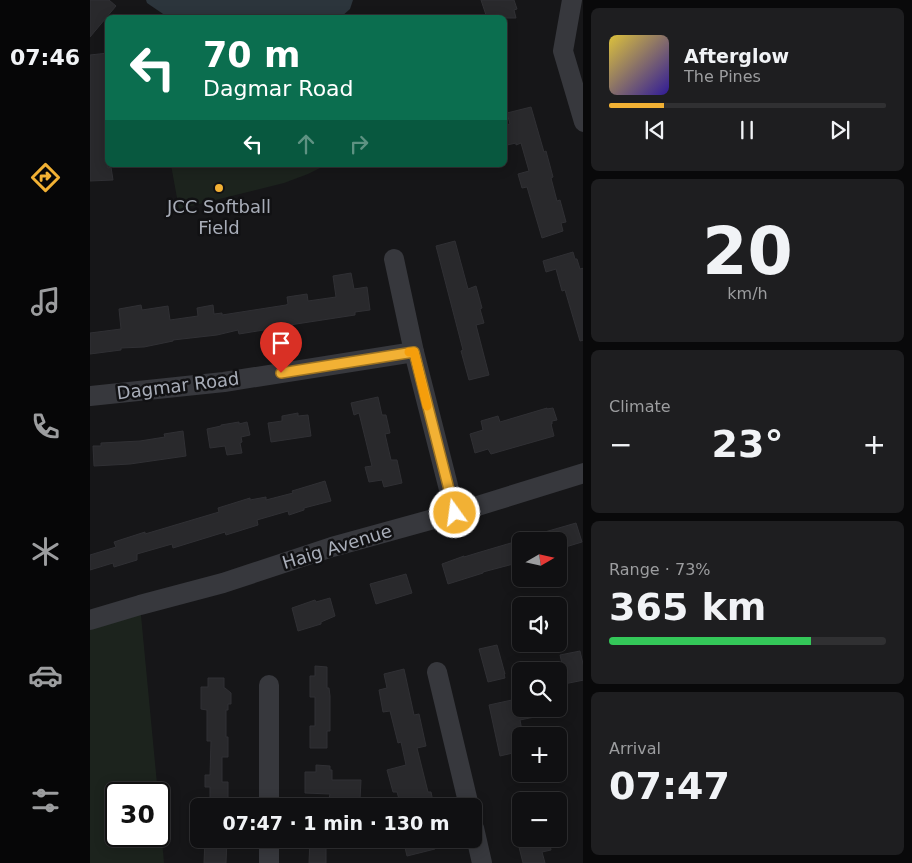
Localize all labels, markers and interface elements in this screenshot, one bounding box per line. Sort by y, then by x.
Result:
icon: left [120,35,185,100]
text: 70 m [203,35,300,75]
text: 07:46 [10,45,80,70]
text: Afterglow [684,45,789,67]
text: The Pines [684,67,761,86]
text: Dagmar Road [203,76,354,101]
icon: previous [641,116,669,144]
icon: pause [733,116,761,144]
icon: next [826,116,854,144]
icon: left [239,130,267,158]
icon: ahead [292,130,320,158]
icon: right [345,130,373,158]
icon: directions [28,160,63,195]
marker: JCC Softball Field [213,182,225,194]
place label: JCC Softball Field [166,196,271,238]
text: 20 [702,214,793,289]
icon: music [28,284,63,319]
text: km/h [727,284,768,303]
pin [260,322,302,373]
icon: arrive [267,329,295,357]
street label: Dagmar Road [116,368,240,403]
text: Climate [609,397,671,416]
icon: phone [28,409,63,444]
text: 23° [712,422,783,466]
text: − [609,428,632,461]
text: + [863,428,886,461]
position arrow [428,486,480,538]
street label: Haig Avenue [279,520,394,573]
north arrow [512,532,568,588]
map controls [512,532,567,847]
icon: climate [28,534,63,569]
text: Range · 73% [609,560,711,579]
text: 365 km [609,585,766,629]
button: sound [512,597,567,652]
icon: car [28,658,63,693]
button: search [512,662,567,717]
button: + [512,727,567,782]
text: Arrival [609,739,661,758]
text: 07:47 [609,764,730,808]
speed limit sign: 30 [105,782,170,847]
icon: filters [28,783,63,818]
button: − [512,792,567,847]
text: 07:47 · 1 min · 130 m [222,812,450,834]

